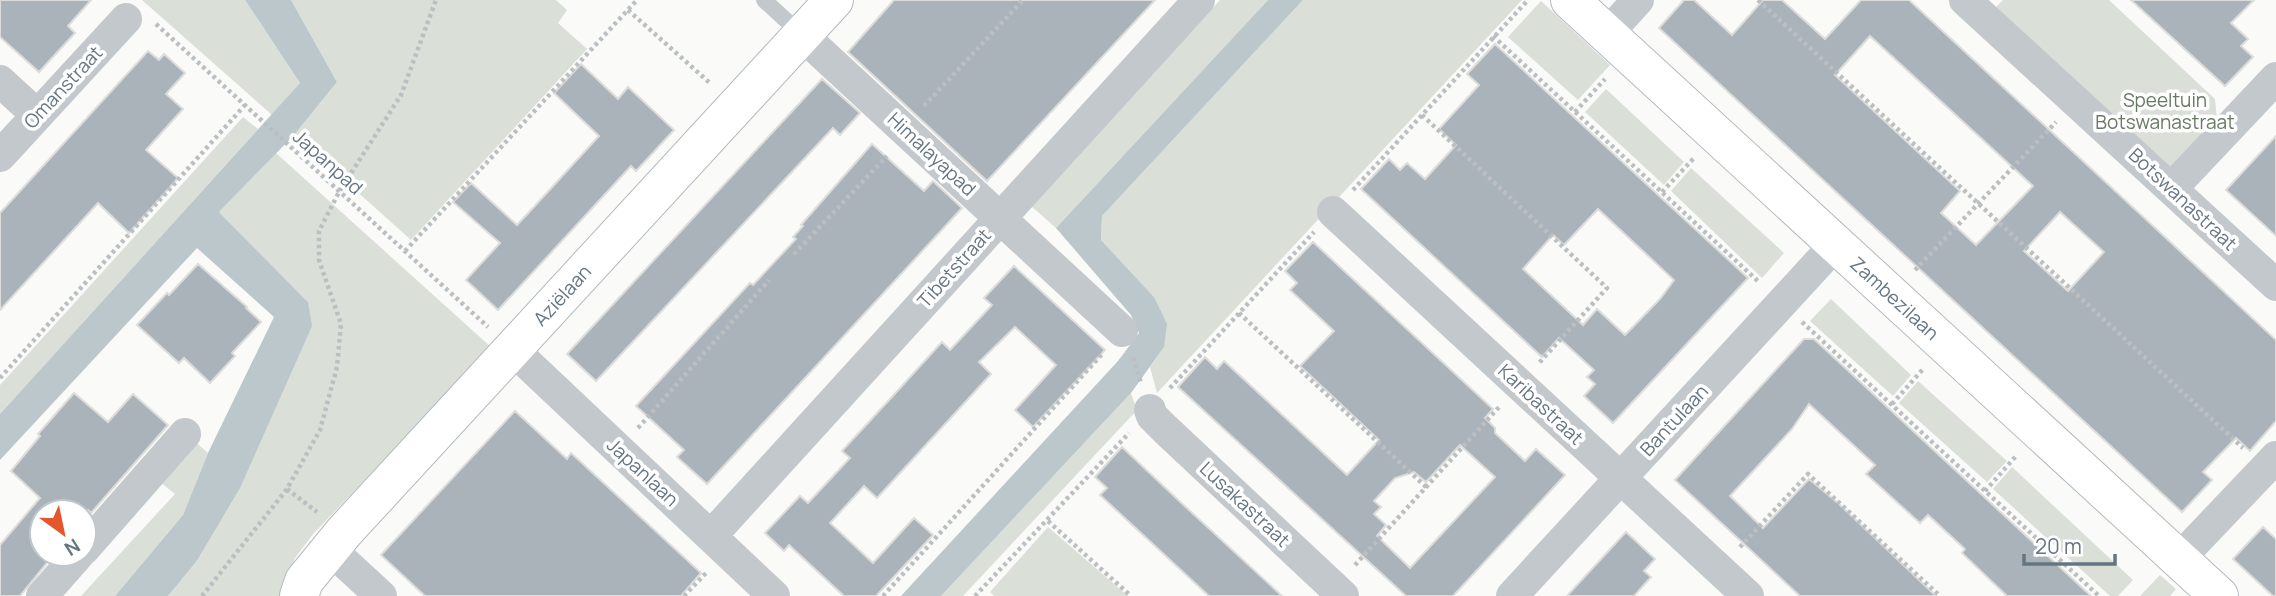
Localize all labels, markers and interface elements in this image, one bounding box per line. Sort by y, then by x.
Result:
street label: Omanstraat [18,40,108,134]
park label: Speeltuin Botswanastraat [2095,87,2235,135]
street label: Himalayapad [882,106,982,202]
street label: Japanpad [288,124,368,200]
street label: Botswanastraat [2123,142,2243,256]
street label: Tibetstraat [911,223,997,313]
street label: Zambezilaan [1845,251,1945,346]
street label: Aziëlaan [527,259,597,331]
street label: Karibastraat [1493,358,1589,450]
street label: Bantulaan [1634,379,1714,461]
street label: Japanlaan [601,432,685,512]
street label: Lusakastraat [1194,456,1296,552]
north arrow [28,498,98,568]
scale bar [2024,522,2115,566]
text: 20 m [2035,532,2082,560]
text: N [59,533,85,562]

